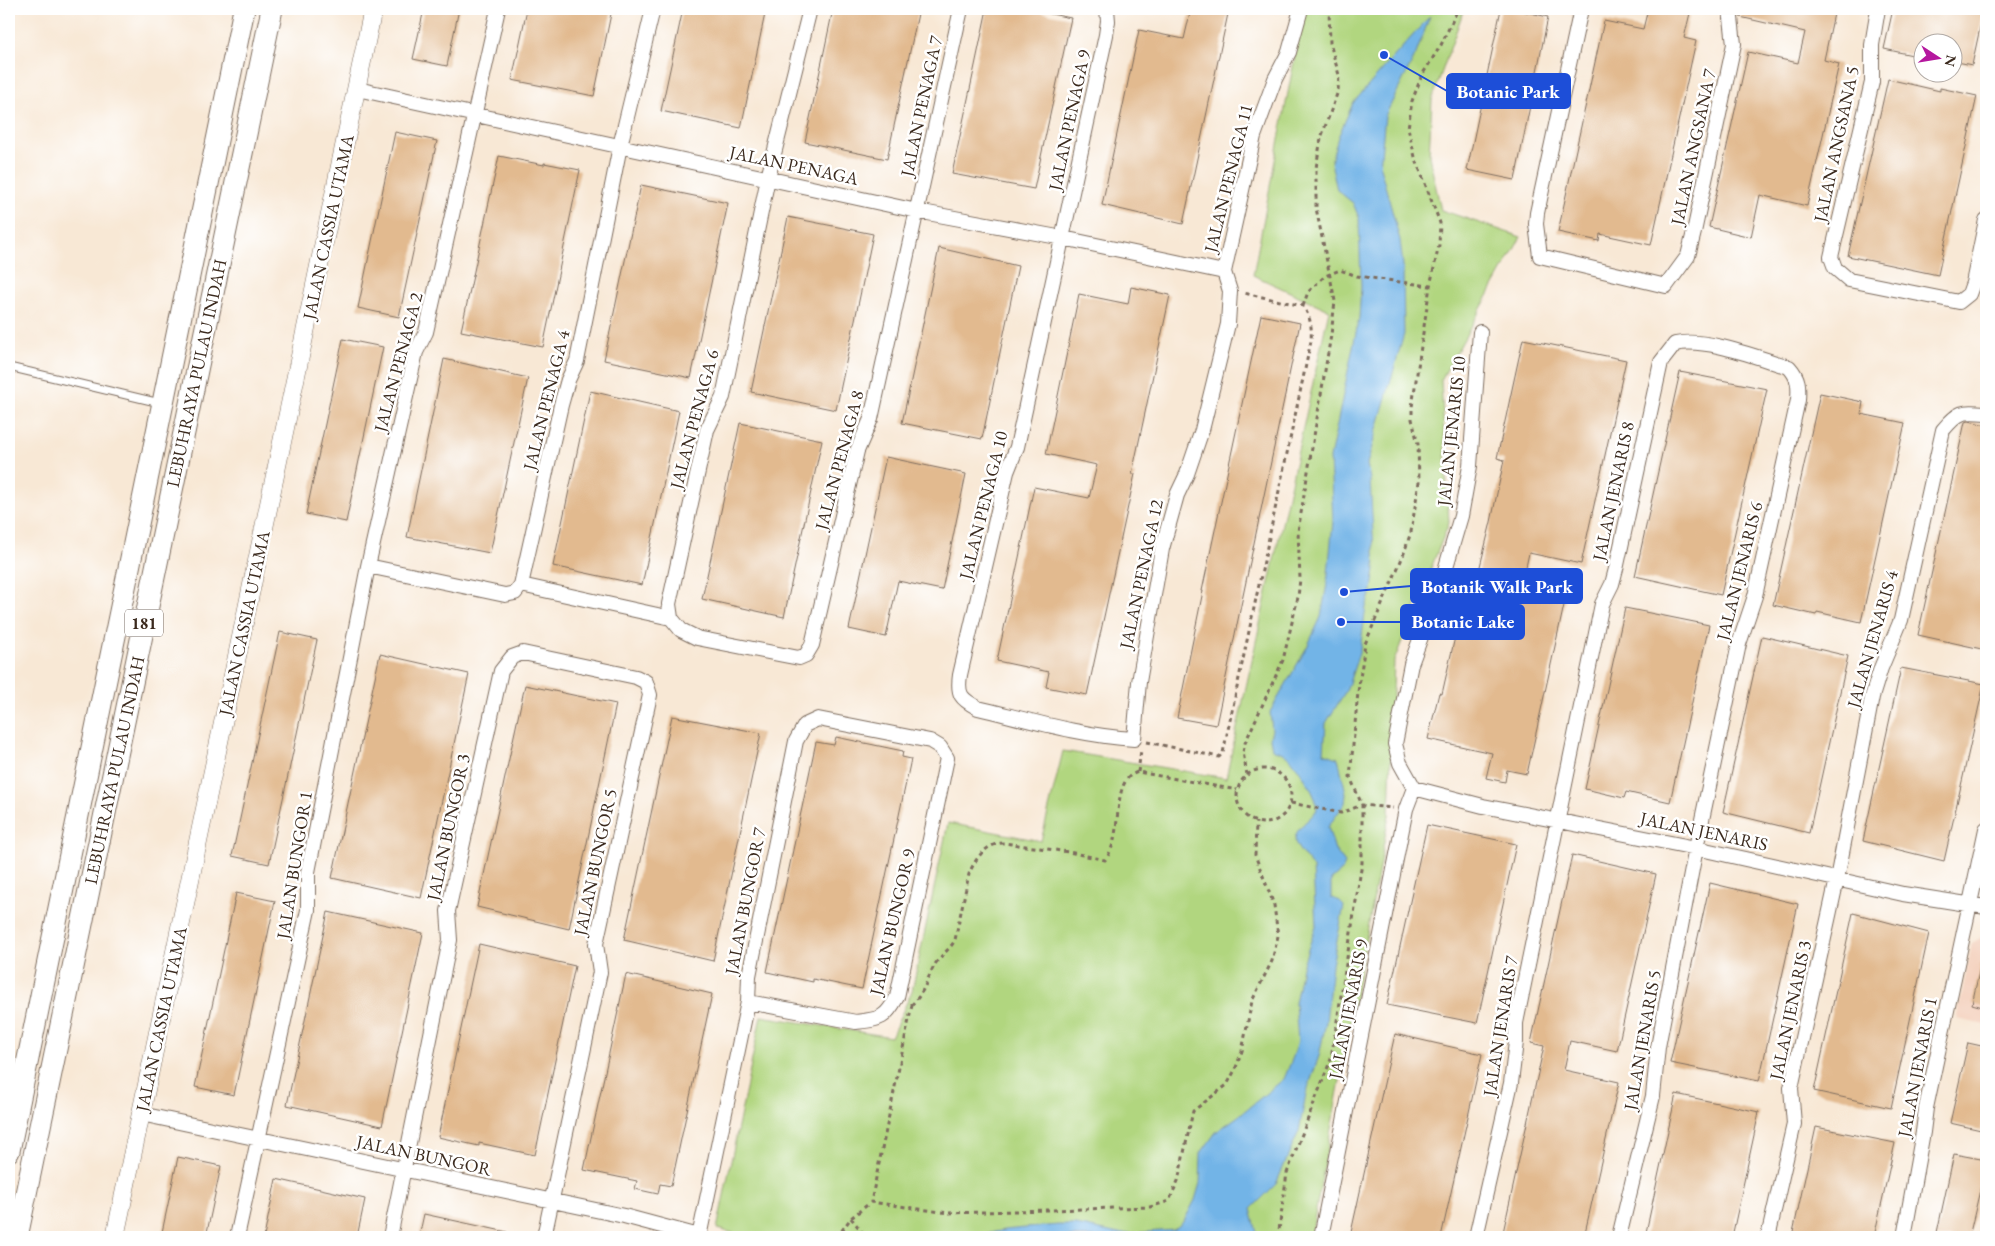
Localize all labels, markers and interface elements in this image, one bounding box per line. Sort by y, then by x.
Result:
north arrow [1912,32,1962,82]
street label: JALAN PENAGA 7 [894,33,947,181]
street label: JALAN PENAGA 9 [1042,47,1095,195]
text: N [1941,53,1961,69]
street label: JALAN ANGSANA 5 [1808,64,1864,226]
street label: JALAN ANGSANA 7 [1665,66,1721,229]
callout: Botanic Park [1447,74,1570,108]
text: Botanic Park [1456,79,1560,104]
street label: JALAN PENAGA 11 [1198,101,1258,257]
street label: JALAN CASSIA UTAMA [297,132,359,324]
street label: JALAN PENAGA [725,140,861,190]
street label: LEBUHRAYA PULAU INDAH [161,257,231,489]
street label: JALAN PENAGA 2 [368,289,428,436]
street label: JALAN PENAGA 4 [517,327,575,474]
street label: JALAN PENAGA 6 [664,346,724,493]
street label: JALAN JENARIS 10 [1431,355,1470,509]
street label: JALAN PENAGA 8 [809,388,869,534]
street label: JALAN JENARIS 8 [1587,419,1639,565]
street label: JALAN PENAGA 10 [953,428,1013,584]
street label: JALAN PENAGA 12 [1114,497,1168,653]
street label: JALAN JENARIS 6 [1710,499,1767,645]
street label: JALAN CASSIA UTAMA [213,528,275,720]
street label: JALAN JENARIS 4 [1841,567,1903,712]
callout: Botanik Walk Park [1411,569,1582,603]
text: Botanik Walk Park [1421,574,1573,599]
callout: Botanic Lake [1401,605,1524,639]
text: Botanic Lake [1412,609,1514,634]
road number: 181 [125,610,163,636]
street label: LEBUHRAYA PULAU INDAH [79,654,149,886]
street label: JALAN BUNGOR 3 [421,752,475,904]
street label: JALAN BUNGOR 5 [568,787,622,939]
street label: JALAN BUNGOR 1 [271,789,317,943]
street label: JALAN JENARIS [1636,806,1770,856]
street label: JALAN BUNGOR 7 [719,825,771,979]
street label: JALAN BUNGOR 9 [864,846,920,999]
street label: JALAN CASSIA UTAMA [130,924,192,1116]
street label: JALAN JENARIS 9 [1323,937,1373,1083]
street label: JALAN JENARIS 3 [1764,938,1816,1084]
street label: JALAN JENARIS 7 [1477,954,1523,1100]
street label: JALAN JENARIS 5 [1618,968,1666,1114]
street label: JALAN JENARIS 1 [1892,995,1942,1141]
street label: JALAN BUNGOR [353,1129,494,1181]

